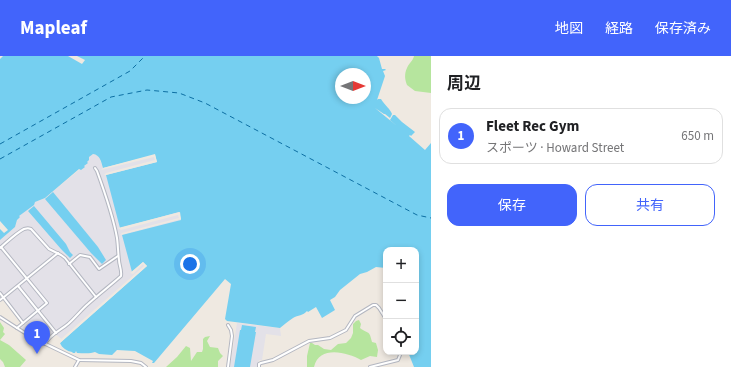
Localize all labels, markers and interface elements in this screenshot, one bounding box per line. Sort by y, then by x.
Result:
text: Mapleaf [20,15,87,42]
text: 地図 [555,19,583,39]
text: 経路 [605,19,633,39]
text: 保存済み [655,19,711,39]
north arrow [335,68,371,104]
text: 周辺 [447,72,481,96]
text: Fleet Rec Gym [486,116,579,137]
text: 1 [458,127,464,145]
text: 650 m [681,127,714,145]
text: スポーツ · Howard Street [486,139,624,157]
button: 保存 [447,184,577,226]
button: 共有 [585,184,715,226]
map controls [383,247,419,355]
button: + [383,247,419,283]
your location [180,254,200,274]
button: − [383,283,419,319]
button: locate [383,319,419,355]
pin: 1 [24,321,50,354]

